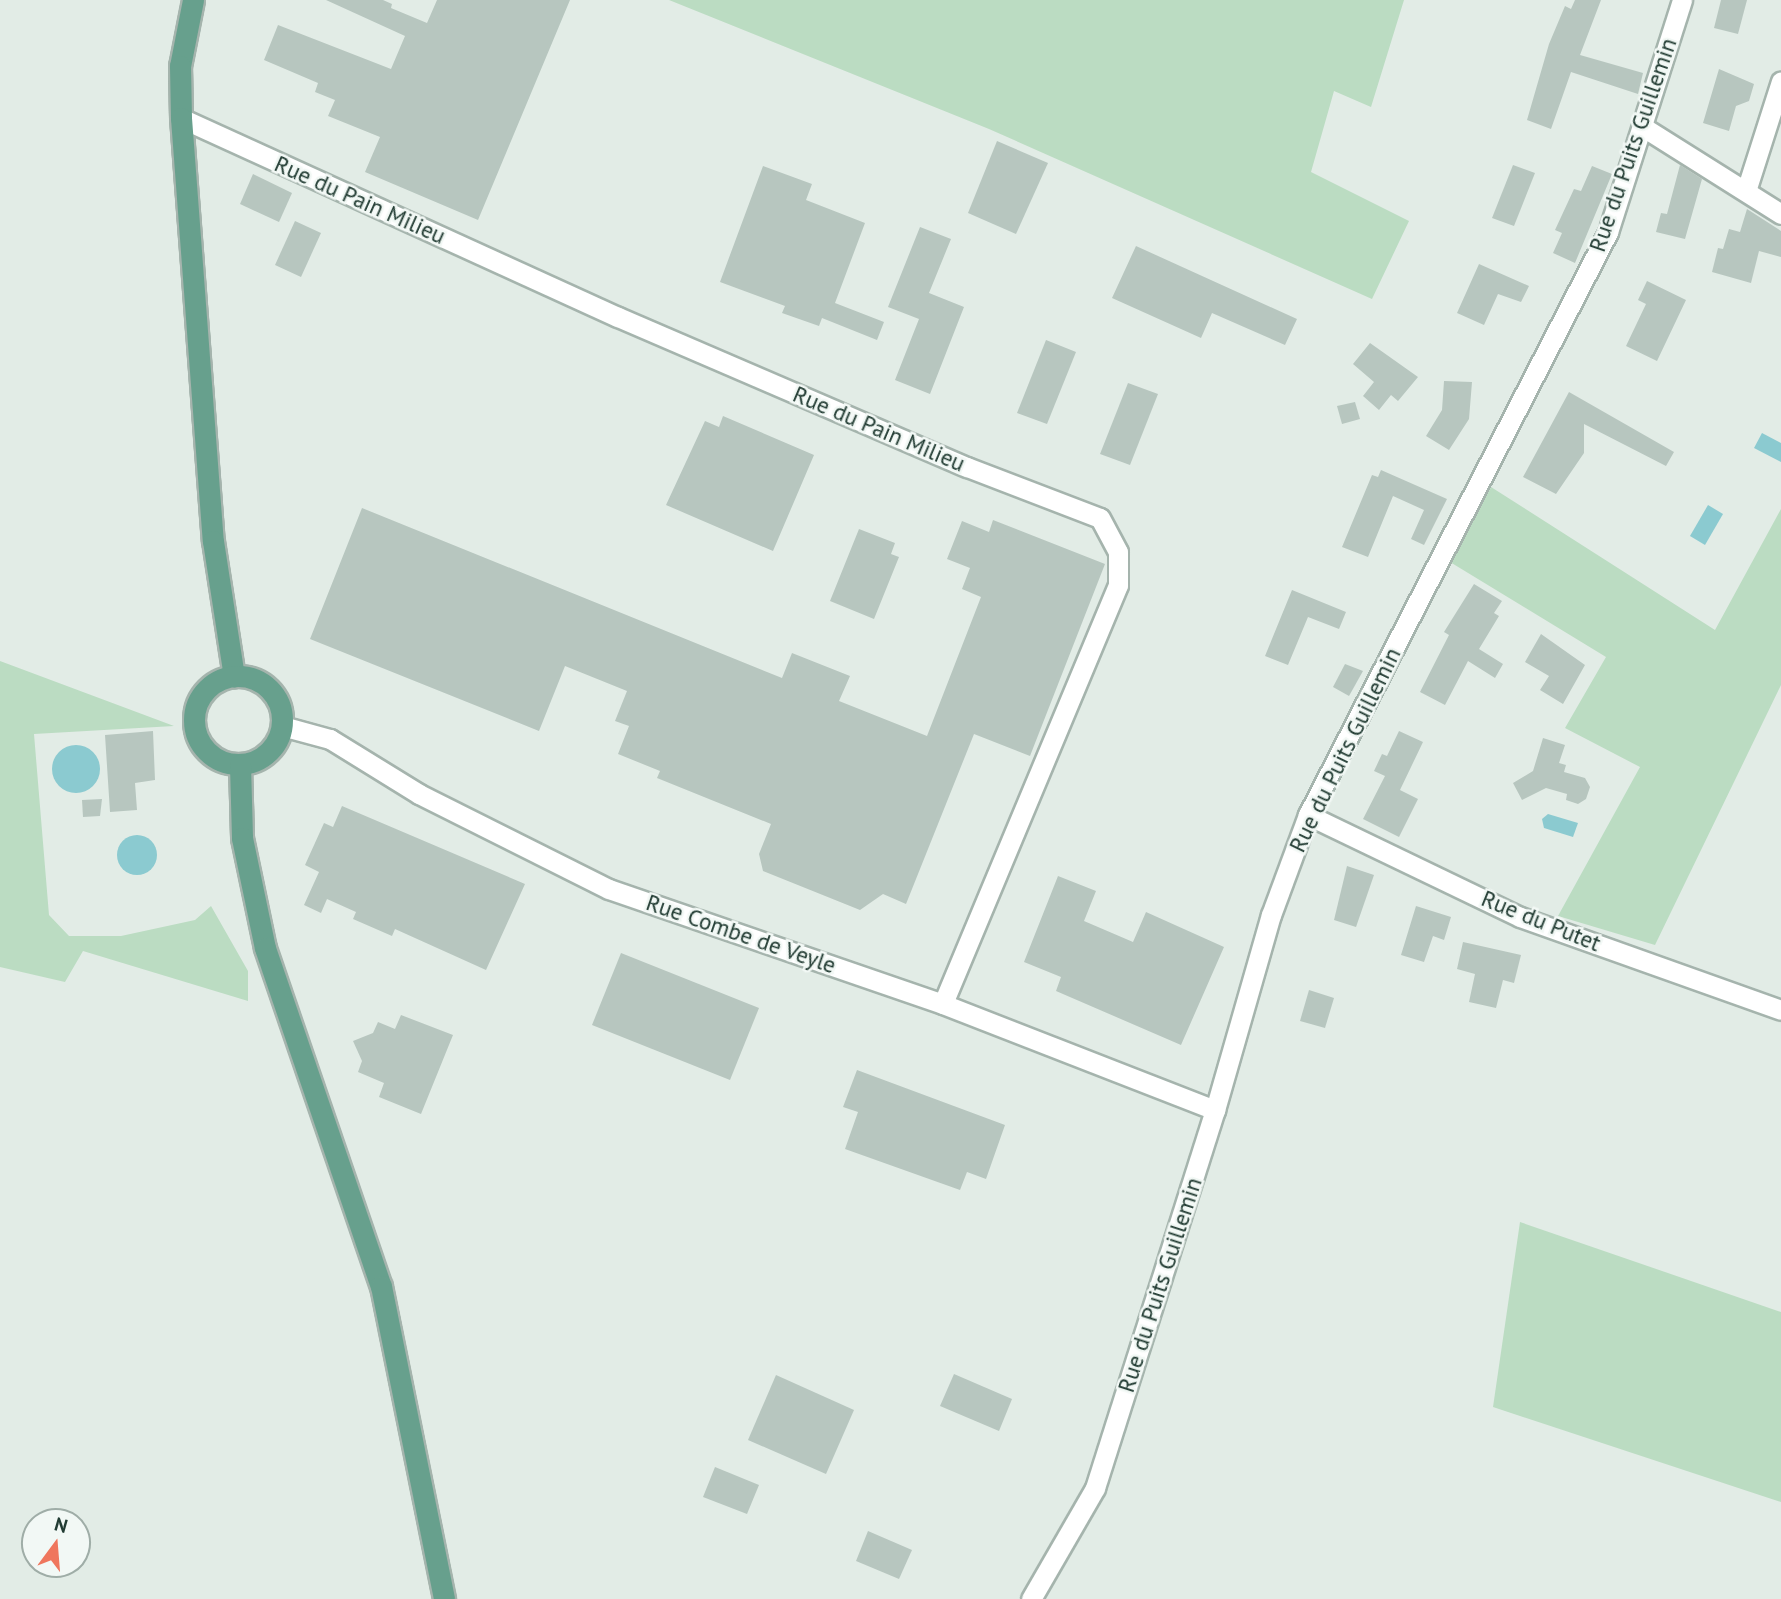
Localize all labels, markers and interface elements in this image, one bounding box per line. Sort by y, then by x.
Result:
street label: Rue du Puits Guillemin [1583,35,1683,255]
street label: Rue du Pain Milieu [270,150,450,250]
street label: Rue du Pain Milieu [789,380,969,478]
street label: Rue du Puits Guillemin [1283,643,1407,857]
street label: Rue du Putet [1477,885,1605,957]
street label: Rue Combe de Veyle [642,888,840,980]
street label: Rue du Puits Guillemin [1112,1174,1208,1396]
north arrow [21,1508,91,1578]
text: N [52,1511,71,1538]

